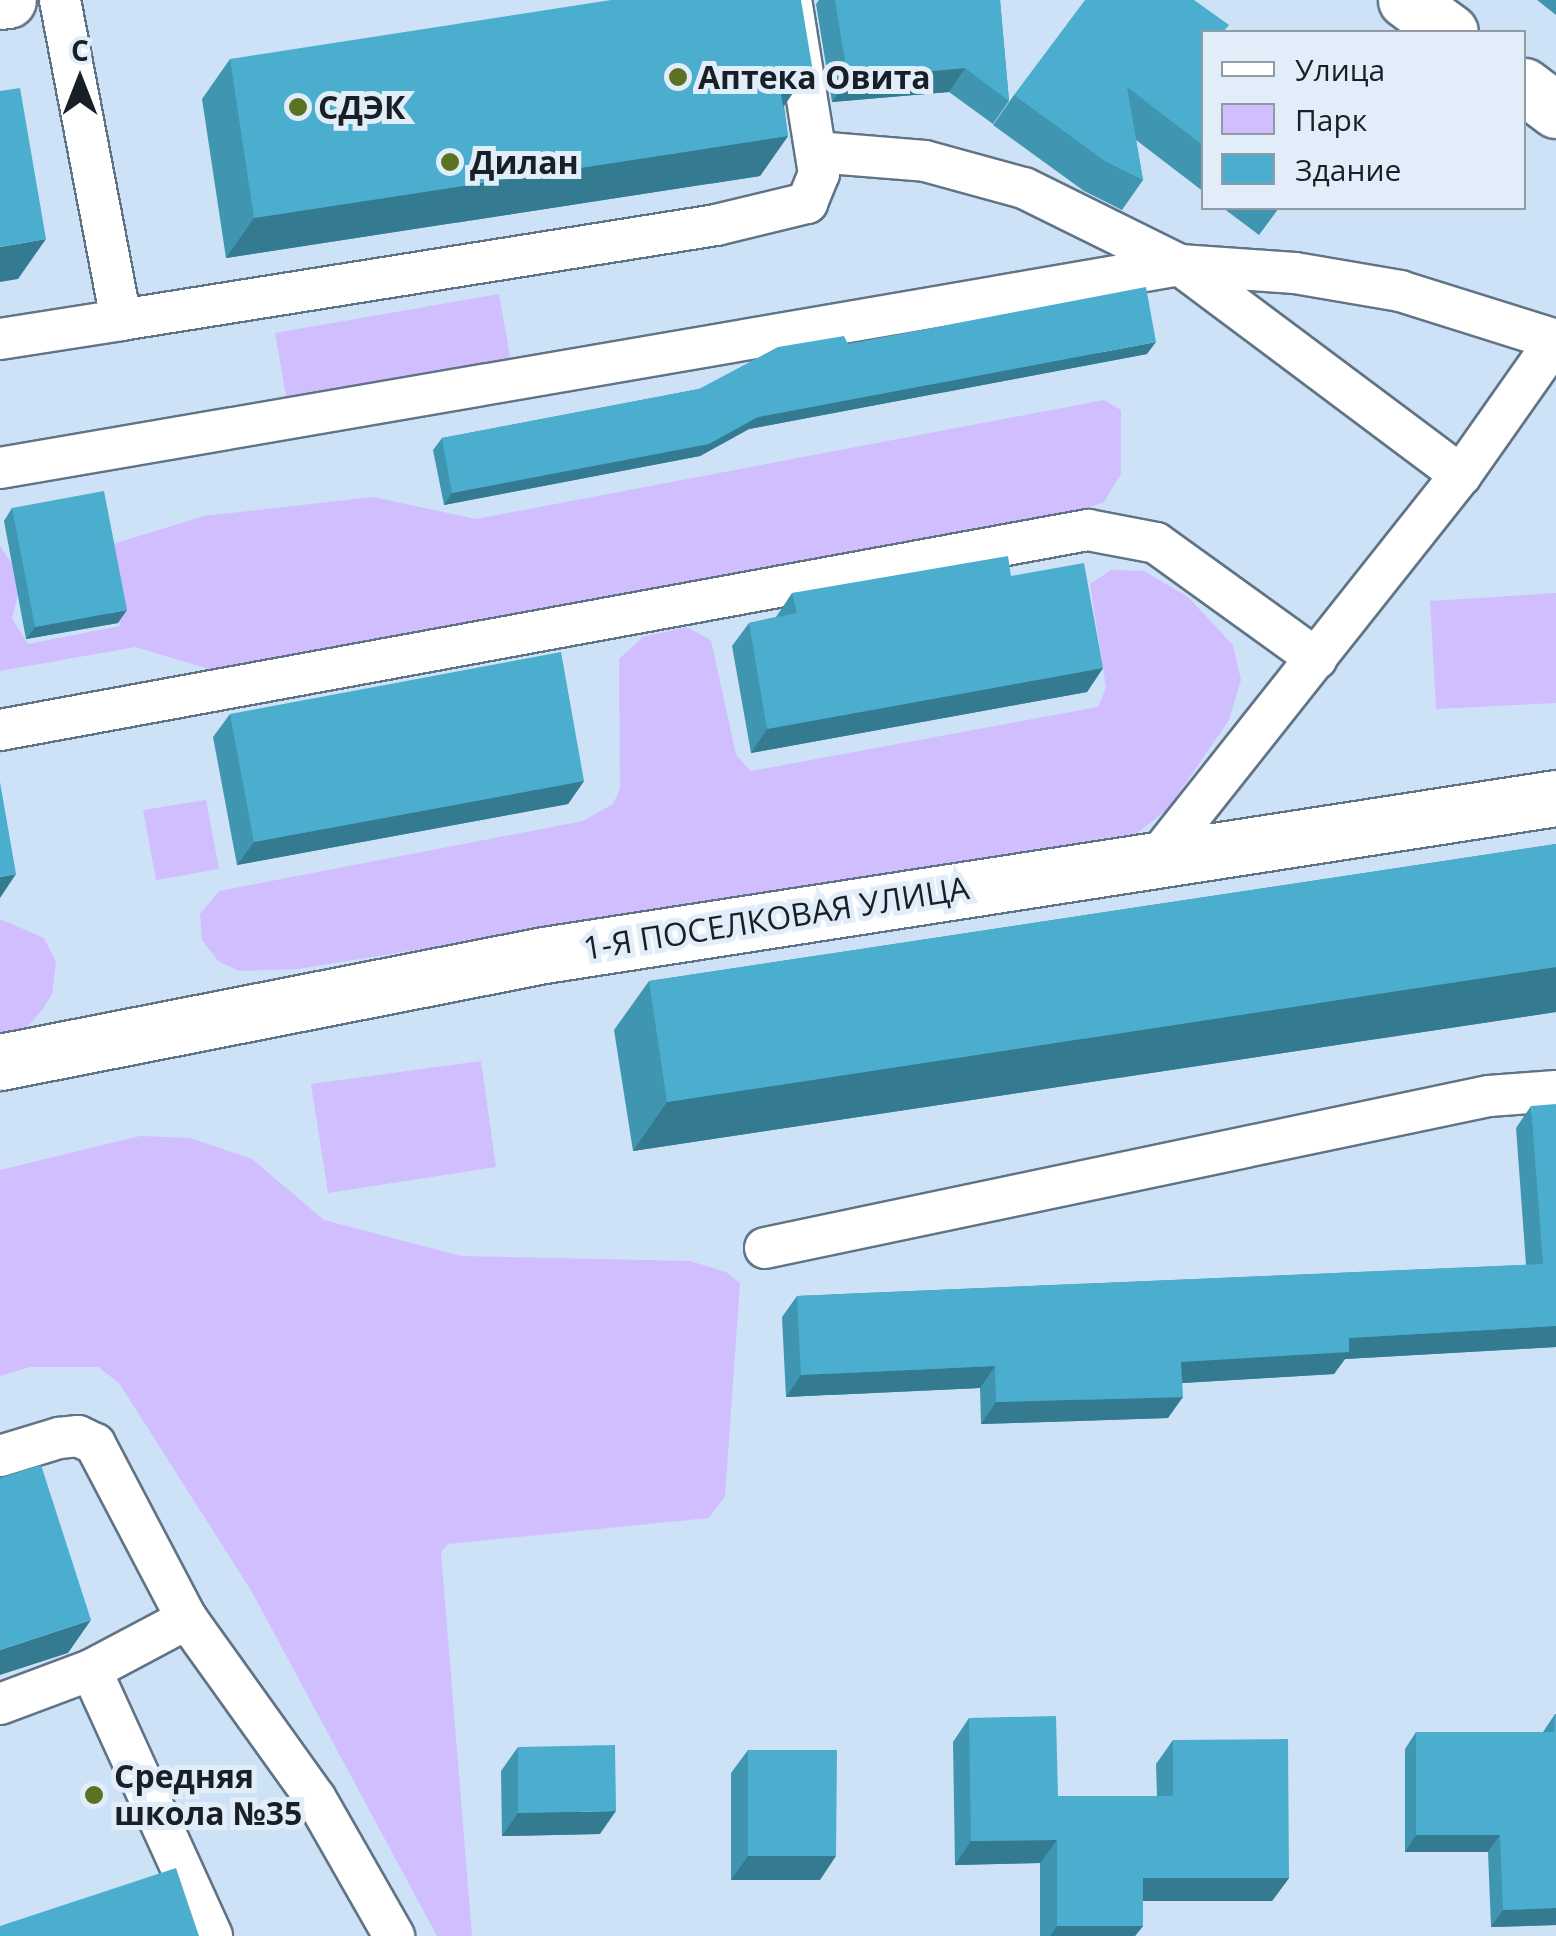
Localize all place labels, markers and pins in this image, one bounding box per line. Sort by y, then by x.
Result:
place label: Аптека Овита [698,58,931,96]
marker: Аптека Овита [667,66,689,88]
place label: СДЭК [318,88,406,126]
marker: СДЭК [287,96,309,118]
place label: Дилан [470,143,579,181]
marker: Дилан [439,151,461,173]
place label: Средняя школа №35 [114,1758,302,1833]
marker: Средняя школа №35 [83,1784,105,1806]

